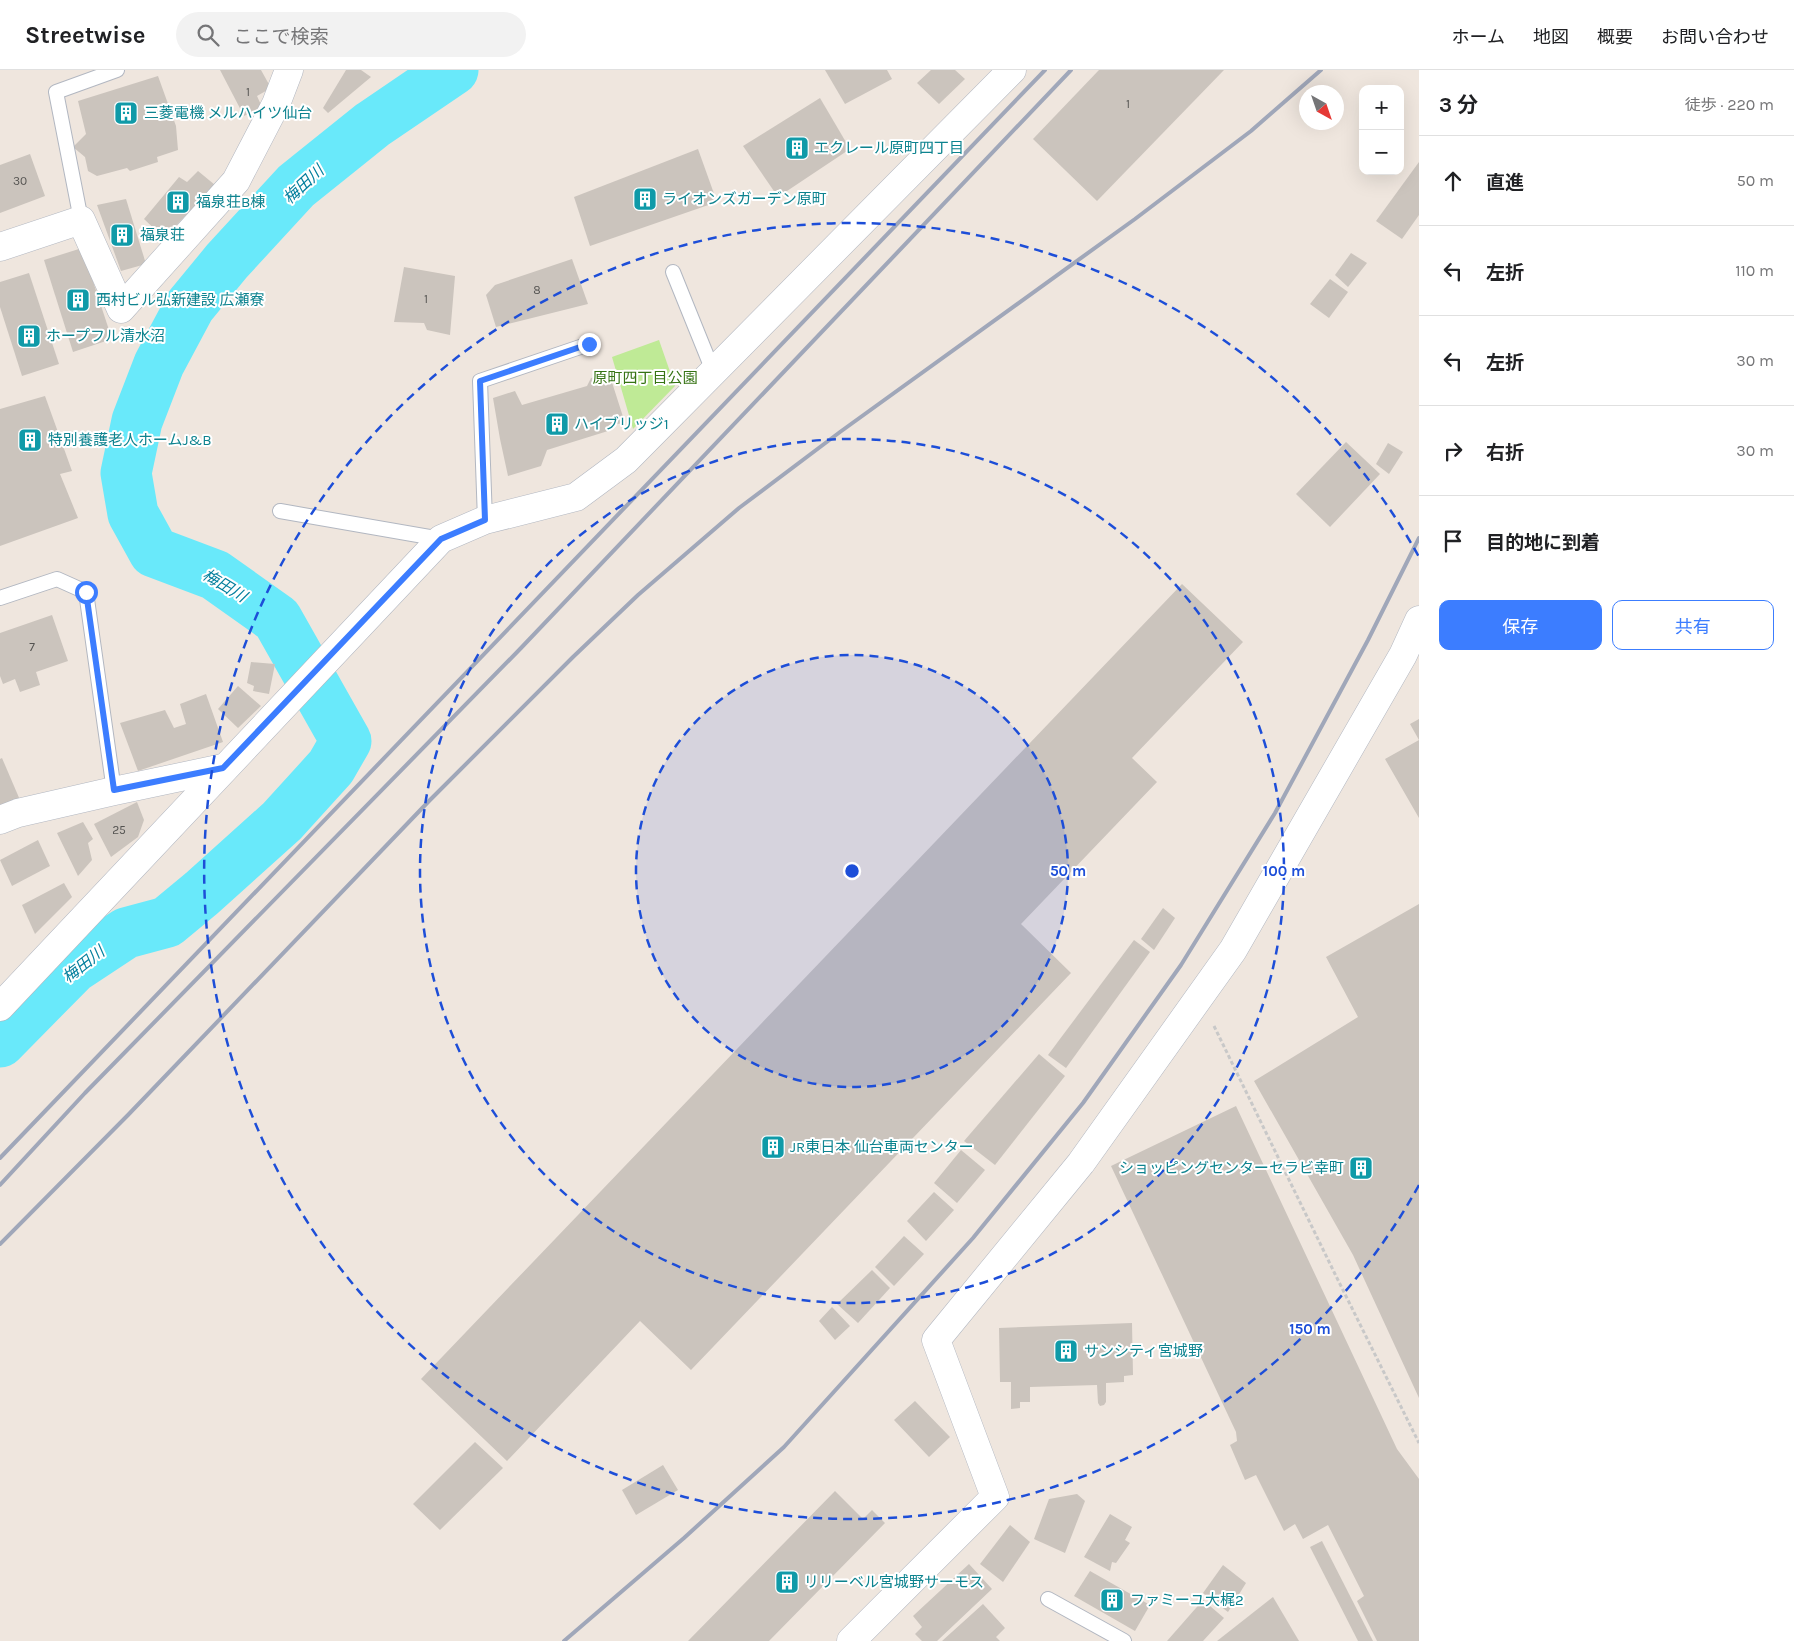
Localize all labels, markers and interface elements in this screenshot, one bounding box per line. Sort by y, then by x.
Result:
search box [176,12,526,57]
text: Streetwise [25,21,146,49]
icon: search [194,21,222,49]
text: ここで検索 [234,26,329,48]
text: ホーム [1452,26,1505,48]
text: 地図 [1533,26,1569,48]
text: 概要 [1597,26,1633,48]
text: お問い合わせ [1661,26,1769,48]
house number: 1 [246,85,250,99]
north arrow [1299,85,1344,130]
map controls [1359,85,1404,175]
button: + [1359,85,1404,130]
text: 3 分 [1439,93,1478,117]
text: 徒歩 · 220 m [1685,95,1774,114]
house number: 1 [1126,97,1130,111]
building icon: 三菱電機 メルハイツ仙台 [113,100,139,126]
place label: 三菱電機 メルハイツ仙台 [144,104,312,122]
button: − [1359,130,1404,175]
building icon: エクレール原町四丁目 [784,135,810,161]
place label: エクレール原町四丁目 [814,139,964,157]
water label: 梅田川 [279,160,329,208]
icon: ahead [1439,167,1467,195]
text: 50 m [1737,171,1774,190]
text: 直進 [1486,172,1524,194]
house number: 30 [13,174,27,188]
building icon: ライオンズガーデン原町 [632,186,658,212]
building icon: 福泉荘B棟 [165,189,191,215]
place label: ライオンズガーデン原町 [662,190,827,208]
place label: 福泉荘B棟 [196,193,265,211]
building icon: 福泉荘 [109,222,135,248]
place label: 福泉荘 [140,226,185,244]
icon: left [1439,257,1467,285]
text: 110 m [1735,261,1774,280]
text: 左折 [1486,262,1524,284]
house number: 8 [533,283,541,297]
building icon: 西村ビル弘新建設 広瀬寮 [65,287,91,313]
place label: 西村ビル弘新建設 広瀬寮 [96,291,265,309]
house number: 1 [424,292,428,306]
building icon: ホープフル清水沼 [16,323,42,349]
place label: ホープフル清水沼 [46,327,165,345]
route end [578,333,601,356]
icon: left [1439,347,1467,375]
text: 30 m [1736,351,1774,370]
text: 左折 [1486,352,1524,374]
park label: 原町四丁目公園 [592,369,698,387]
building icon: ハイブリッジ1 [544,411,570,437]
place label: ハイブリッジ1 [574,415,669,433]
building icon: 特別養護老人ホームJ&B [17,427,43,453]
place label: 特別養護老人ホームJ&B [48,431,212,449]
icon: right [1439,437,1467,465]
text: 30 m [1736,441,1774,460]
text: 右折 [1486,442,1524,464]
icon: arrive [1439,527,1467,555]
text: 目的地に到着 [1486,532,1600,554]
water label: 梅田川 [199,565,252,607]
route start [75,581,98,604]
button: 保存 [1439,600,1602,650]
button: 共有 [1612,600,1774,650]
house number: 7 [29,640,35,654]
house number: 25 [112,823,126,837]
centre of rings [843,862,861,880]
text: 50 m [1050,862,1086,880]
text: 100 m [1263,862,1305,880]
water label: 梅田川 [59,941,110,987]
building icon: JR東日本 仙台車両センター [760,1134,786,1160]
place label: JR東日本 仙台車両センター [790,1138,974,1156]
building icon: ショッピングセンターセラビ幸町 [1348,1155,1374,1181]
place label: ショッピングセンターセラビ幸町 [1119,1159,1344,1177]
text: 150 m [1289,1320,1331,1338]
building icon: サンシティ宮城野 [1053,1338,1079,1364]
place label: サンシティ宮城野 [1084,1342,1203,1360]
building icon: リリーベル宮城野サーモス [774,1569,800,1595]
place label: リリーベル宮城野サーモス [804,1573,984,1591]
building icon: ファミーユ大梶2 [1099,1587,1125,1613]
place label: ファミーユ大梶2 [1130,1591,1244,1609]

